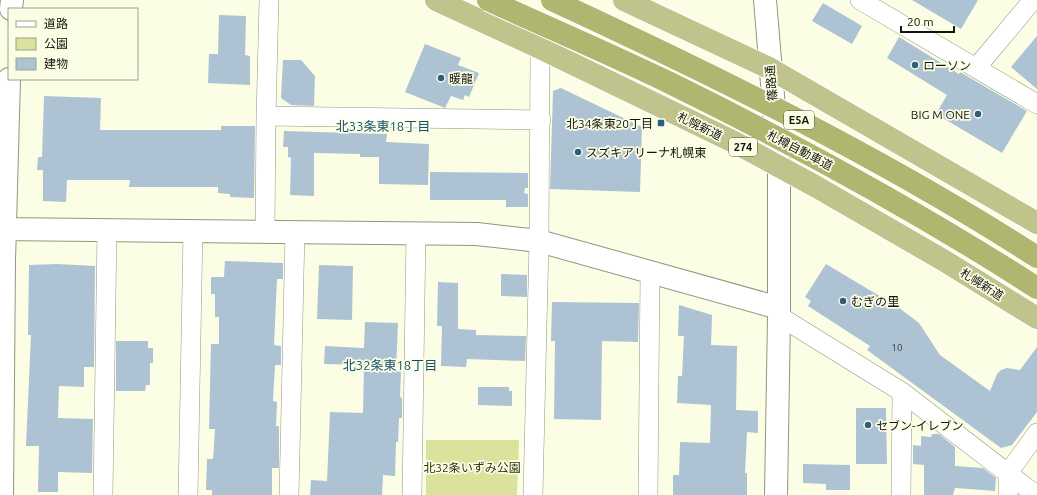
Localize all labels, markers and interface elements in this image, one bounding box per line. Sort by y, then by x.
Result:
legend [8,8,138,80]
scale bar [901,8,954,34]
text: 20 m [907,15,934,28]
text: 道路 [44,17,68,30]
text: 公園 [44,37,68,50]
text: 建物 [44,57,68,70]
place label: ローソン [923,59,971,72]
marker: ローソン [910,60,920,70]
street label: 篠路通 [763,64,779,102]
place label: 暖龍 [449,72,473,85]
marker: 暖龍 [436,73,446,83]
place label: BIG M ONE [911,108,970,121]
marker: BIG M ONE [973,109,983,119]
street label: 札幌新道 [676,110,724,142]
road number: E5A [784,111,814,129]
place label: 北34条東20丁目 [566,117,653,130]
marker: 北34条東20丁目 [656,118,666,128]
district label: 北33条東18丁目 [336,119,430,133]
street label: 札樽自動車道 [765,128,835,172]
road number: 274 [729,138,757,156]
place label: スズキアリーナ札幌東 [586,146,706,159]
marker: スズキアリーナ札幌東 [573,147,583,157]
street label: 札幌新道 [958,266,1006,302]
place label: むぎの里 [851,295,899,308]
marker: むぎの里 [838,296,848,306]
house number: 10 [891,342,903,353]
district label: 北32条東18丁目 [343,358,437,372]
place label: セブン-イレブン [876,419,963,432]
marker: セブン-イレブン [863,420,873,430]
park label: 北32条いずみ公園 [423,461,521,474]

